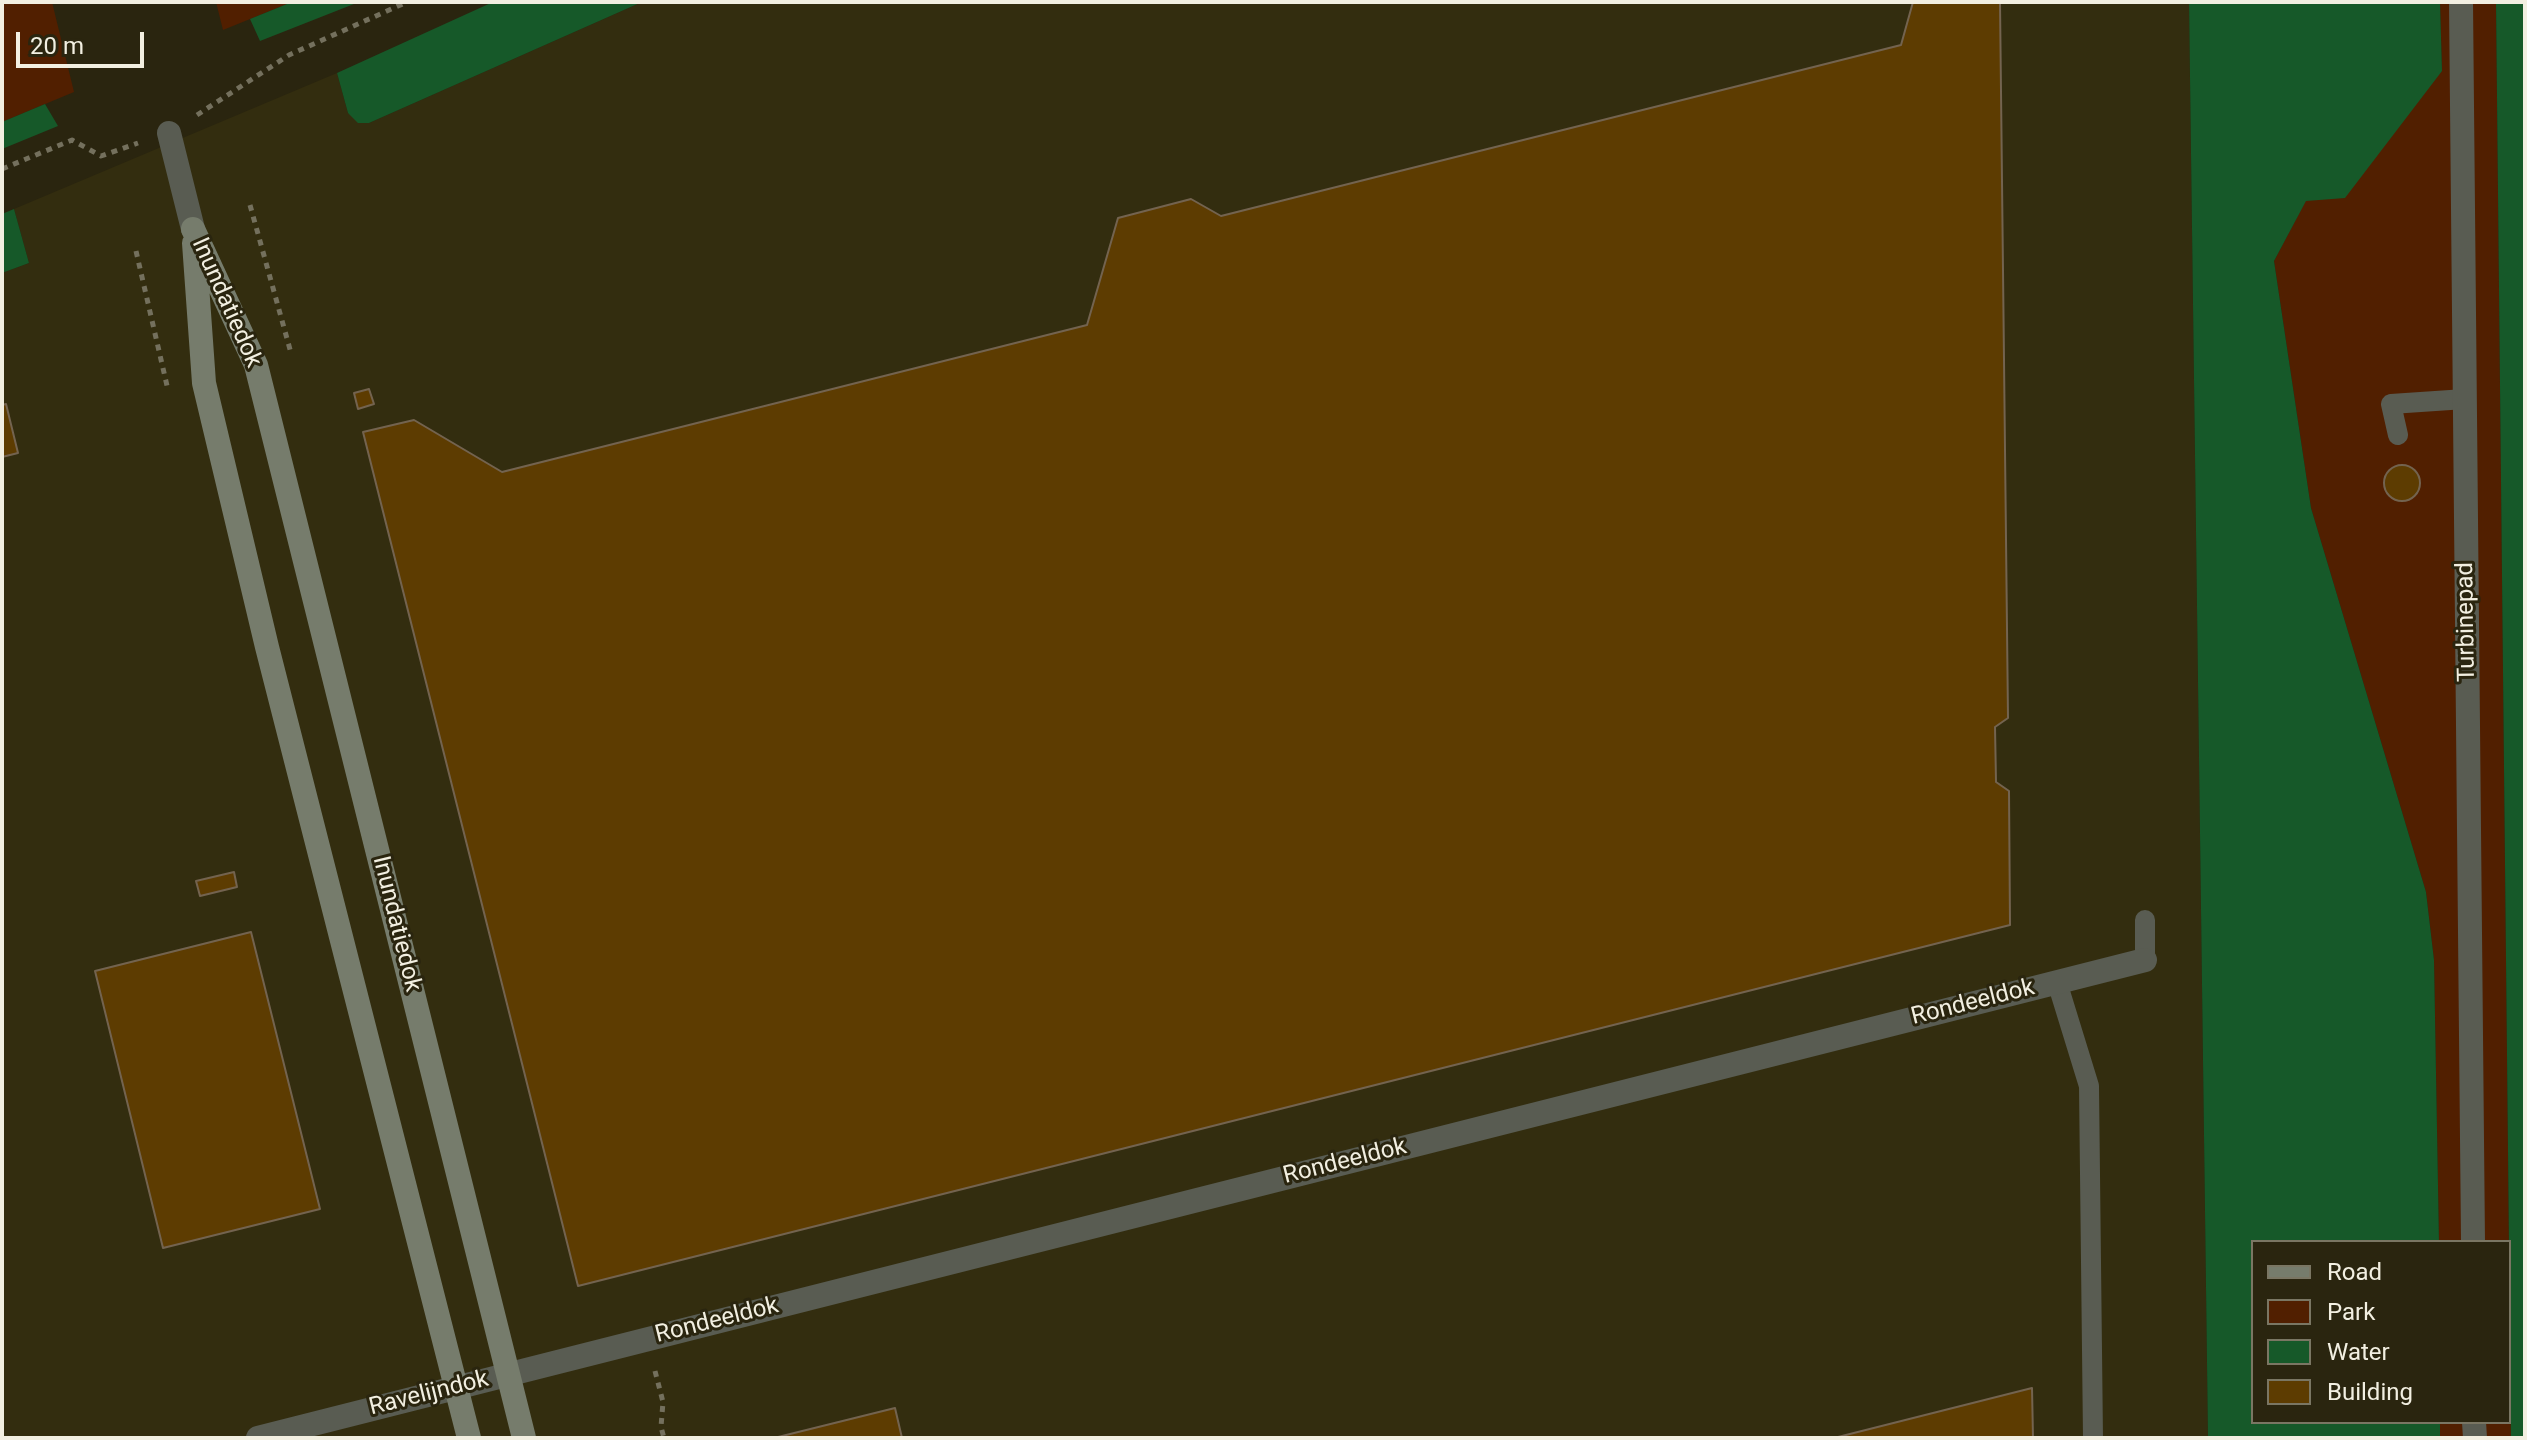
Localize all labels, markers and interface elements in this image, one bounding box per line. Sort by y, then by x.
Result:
scale bar [20,16,148,66]
text: 20 m [30,32,84,60]
street label: Inundatiedok [185,234,267,372]
street label: Turbinepad [2452,562,2482,682]
street label: Inundatiedok [365,853,427,995]
street label: Rondeeldok [1908,974,2038,1032]
street label: Rondeeldok [1280,1133,1410,1191]
legend [2251,1240,2511,1424]
text: Road [2327,1258,2382,1286]
street label: Rondeeldok [652,1292,782,1350]
text: Park [2327,1298,2375,1326]
text: Water [2327,1338,2390,1366]
street label: Ravelijndok [366,1365,492,1423]
text: Building [2327,1378,2413,1406]

